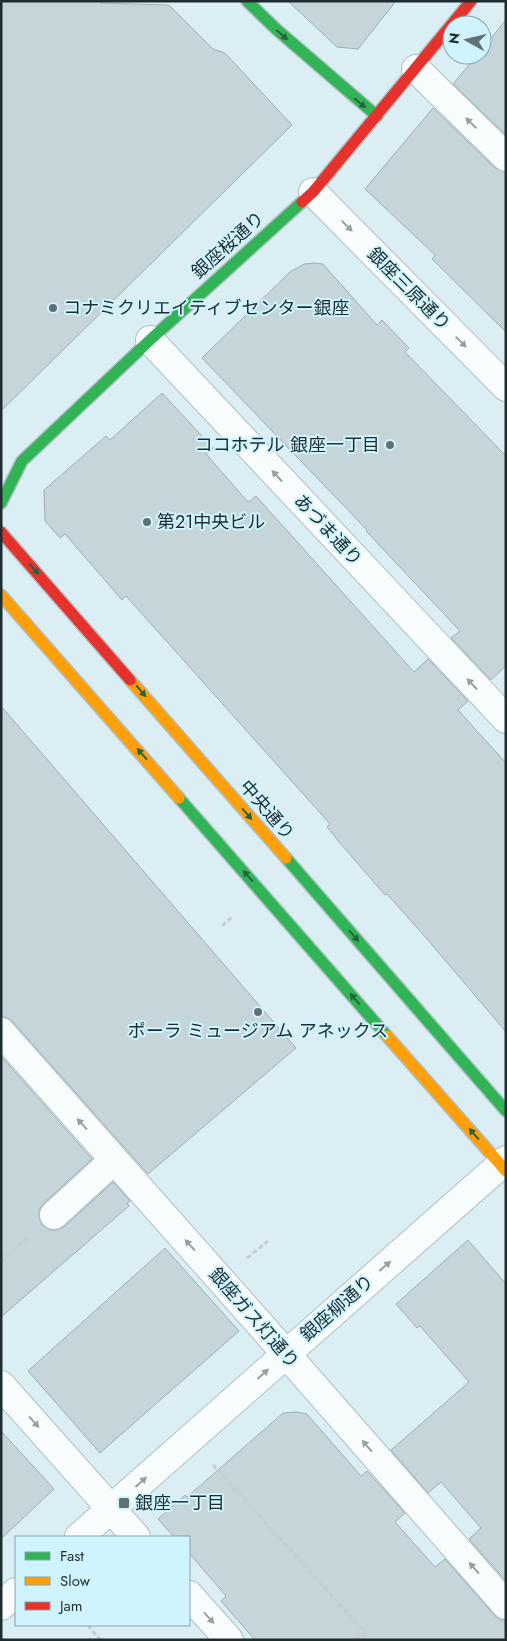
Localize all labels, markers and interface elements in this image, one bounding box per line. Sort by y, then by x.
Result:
north arrow [442,15,492,65]
one-way arrow [276,29,288,41]
text: N [443,31,465,45]
one-way arrow [354,97,367,108]
one-way arrow [465,117,477,129]
street label: 銀座桜通り [186,205,270,285]
one-way arrow [341,220,353,232]
street label: 銀座三原通り [362,242,456,336]
place label: コナミクリエイティブセンター銀座 [63,295,350,321]
marker: コナミクリエイティブセンター銀座 [47,302,59,314]
one-way arrow [455,336,467,348]
place label: ココホテル 銀座一丁目 [195,432,380,458]
marker: ココホテル 銀座一丁目 [384,439,396,451]
one-way arrow [271,470,283,482]
street label: あづま通り [288,488,368,572]
place label: 第21中央ビル [157,509,265,535]
marker: 第21中央ビル [141,516,153,528]
one-way arrow [28,562,40,574]
one-way arrow [466,678,478,690]
one-way arrow [135,684,146,697]
one-way arrow [136,748,147,761]
street label: 中央通り [234,774,300,846]
one-way arrow [242,807,253,820]
one-way arrow [243,870,254,883]
one-way arrow [348,930,360,942]
one-way arrow [350,992,361,1005]
marker: ポーラ ミュージアム アネックス [252,1006,264,1018]
place label: ポーラ ミュージアム アネックス [128,1018,388,1044]
one-way arrow [76,1118,88,1130]
one-way arrow [468,1128,479,1141]
one-way arrow [184,1240,196,1252]
one-way arrow [378,1260,390,1272]
street label: 銀座ガス灯通り [203,1262,305,1374]
street label: 銀座柳通り [295,1269,379,1347]
one-way arrow [256,1368,269,1379]
one-way arrow [28,1415,39,1428]
one-way arrow [361,1440,372,1453]
one-way arrow [135,1476,147,1488]
place label: 銀座一丁目 [135,1490,225,1516]
marker: 銀座一丁目 [117,1496,131,1510]
legend [15,1536,190,1626]
text: Fast [60,1545,84,1567]
one-way arrow [468,1562,479,1575]
text: Slow [60,1570,91,1592]
text: Jam [58,1595,83,1617]
one-way arrow [203,1611,215,1623]

